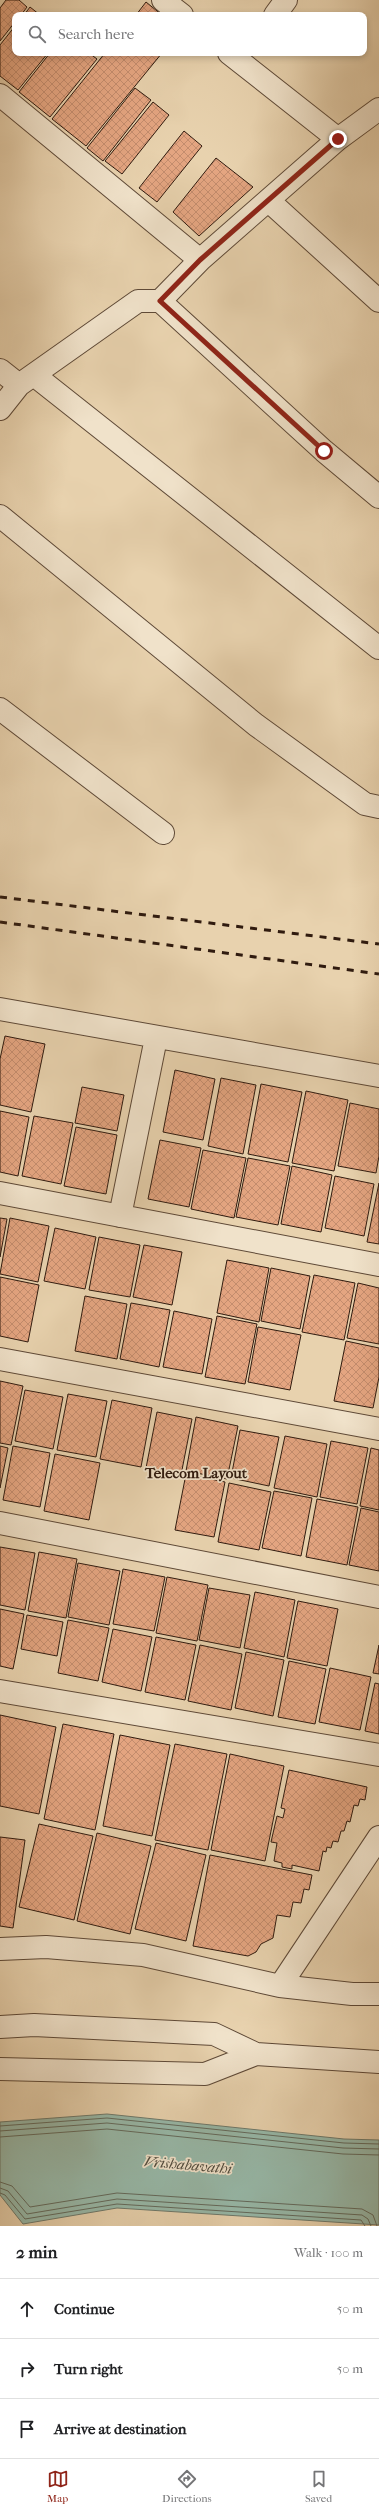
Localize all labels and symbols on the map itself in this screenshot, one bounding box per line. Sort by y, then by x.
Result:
route end [329,130,347,148]
route start [315,442,333,460]
district label: Telecom Layout [144,1464,248,1482]
water label: Vrishabavathi [143,2152,234,2178]

